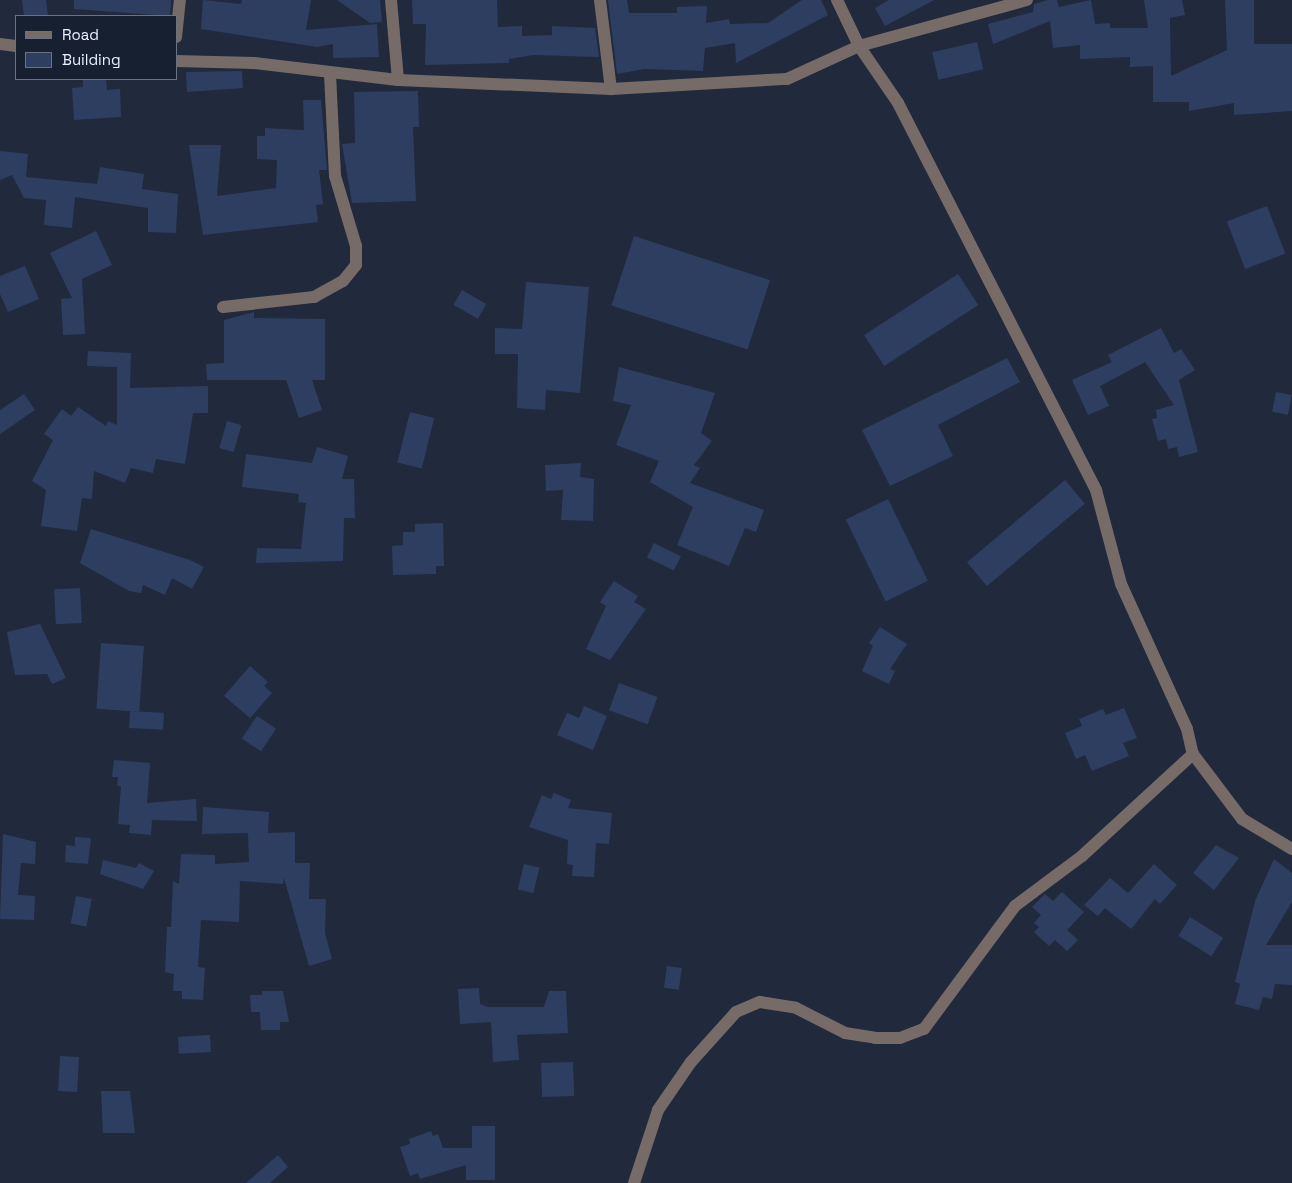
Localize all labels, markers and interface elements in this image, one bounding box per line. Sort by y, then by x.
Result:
legend [15,15,178,80]
text: Road [62,25,99,44]
text: Building [62,50,121,69]

